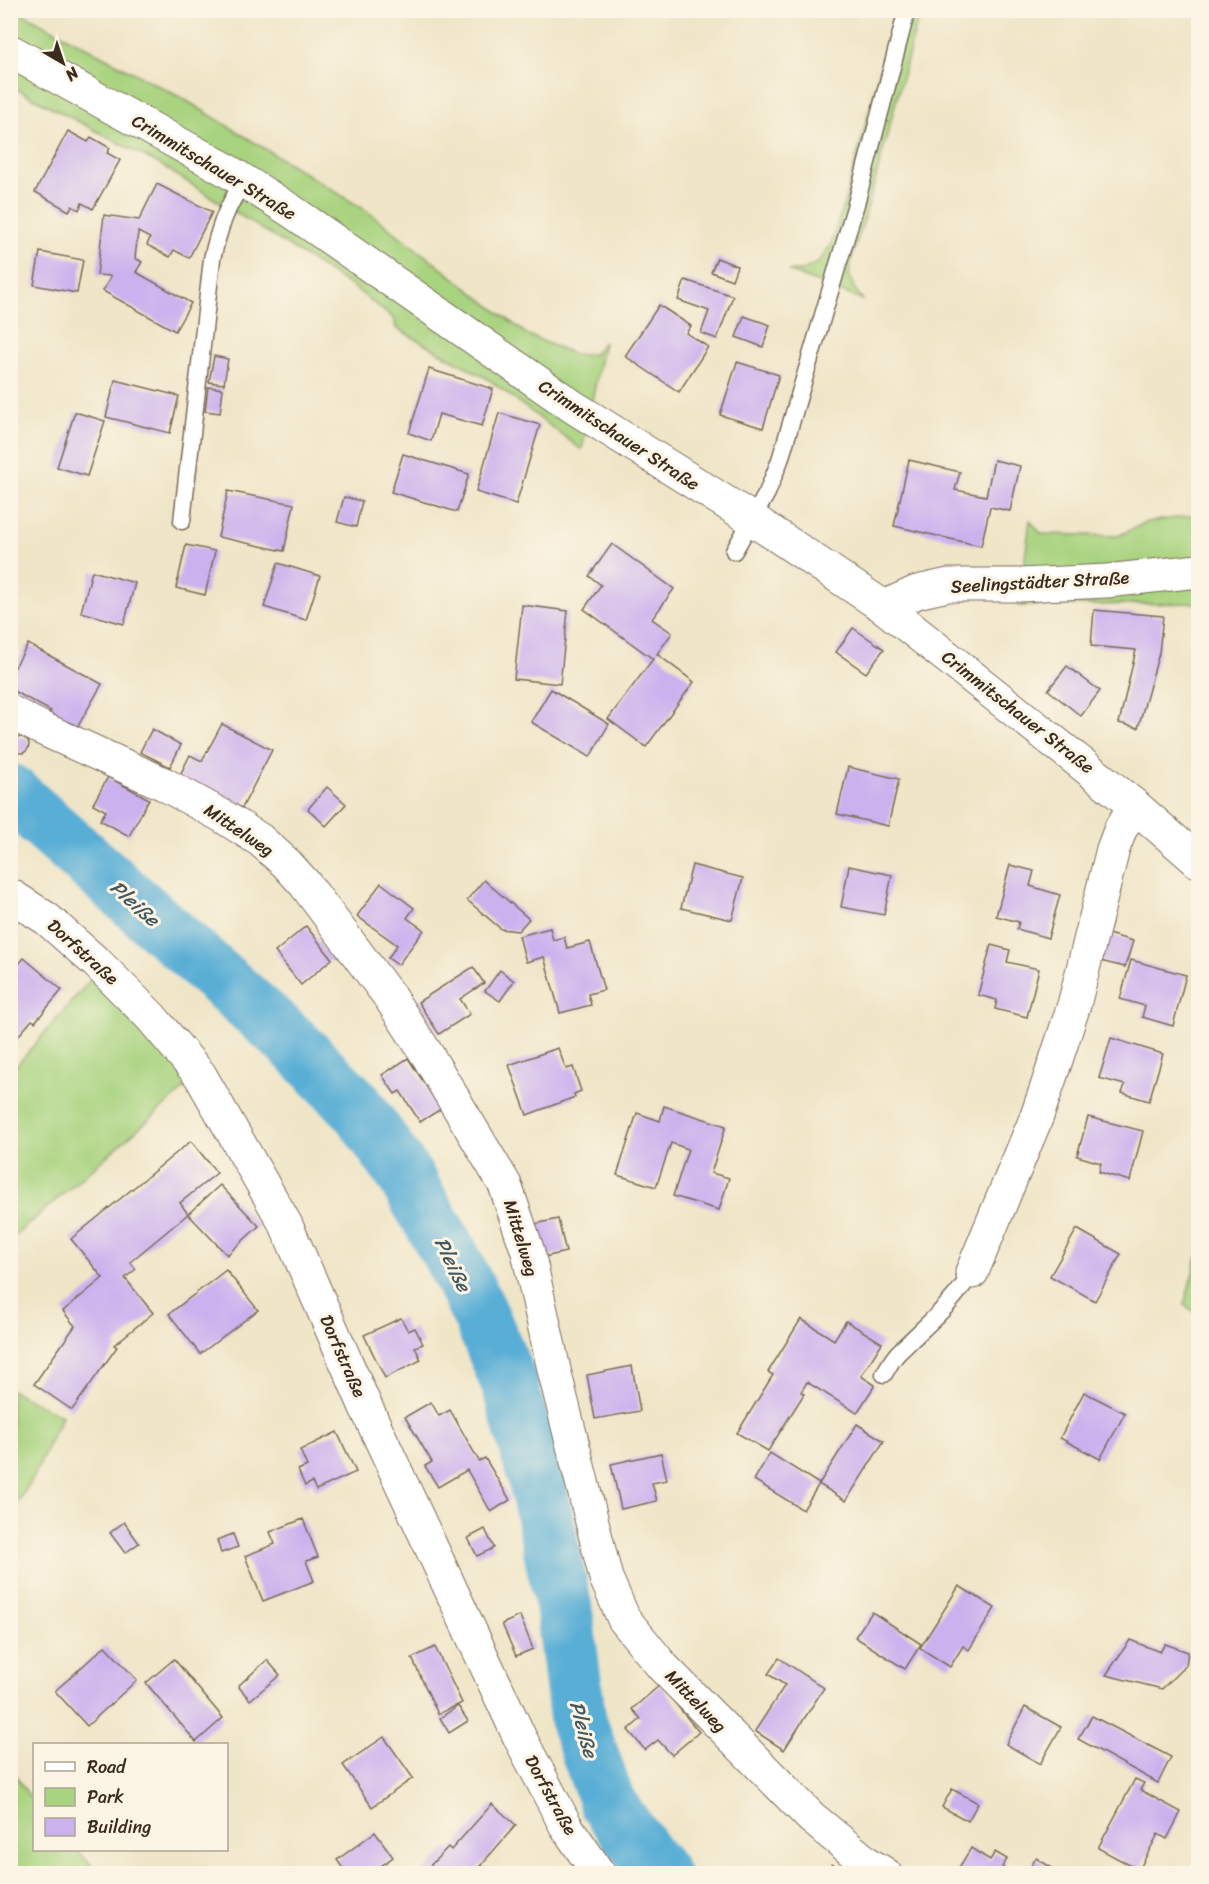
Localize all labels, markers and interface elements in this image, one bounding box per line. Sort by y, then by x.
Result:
north arrow [33,33,93,93]
text: N [58,59,86,90]
street label: Crimmitschauer Straße [125,105,303,229]
street label: Crimmitschauer Straße [532,371,706,499]
street label: Seelingstädter Straße [950,561,1130,603]
street label: Crimmitschauer Straße [934,642,1102,782]
street label: Mittelweg [197,795,281,865]
water label: Pleiße [102,871,169,937]
street label: Dorfstraße [40,911,127,994]
street label: Mittelweg [494,1195,548,1281]
water label: Pleiße [424,1231,482,1300]
street label: Dorfstraße [311,1309,376,1403]
street label: Mittelweg [657,1661,735,1741]
water label: Pleiße [559,1697,608,1763]
legend [33,1743,228,1851]
street label: Dorfstraße [516,1749,586,1841]
text: Road [87,1751,127,1783]
text: Park [87,1781,124,1813]
text: Building [87,1811,151,1843]

